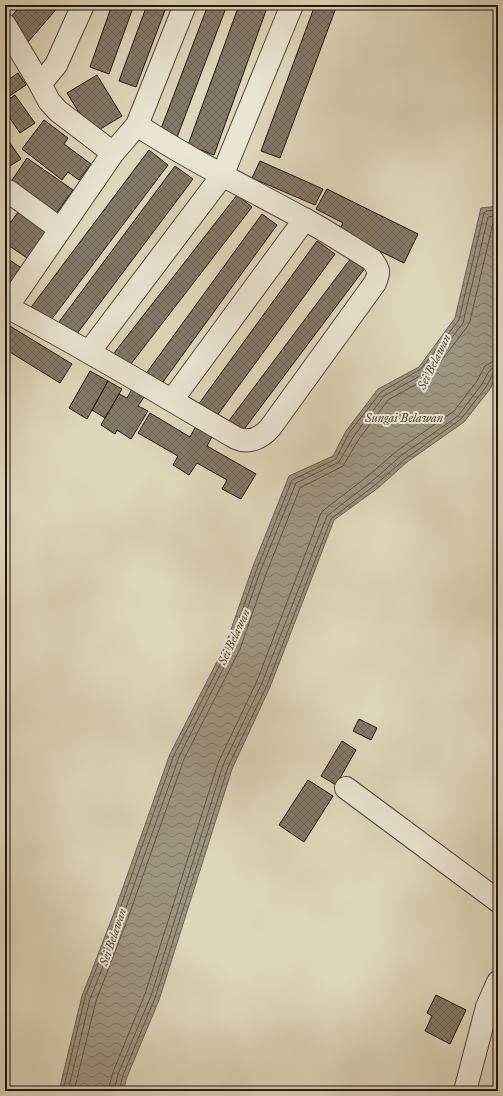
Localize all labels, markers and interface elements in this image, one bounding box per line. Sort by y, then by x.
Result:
water label: Sei Belawan [414,331,454,393]
water label: Sungai Belawan [364,411,444,425]
water label: Sei Belawan [215,606,253,668]
water label: Sei Belawan [96,906,130,968]

